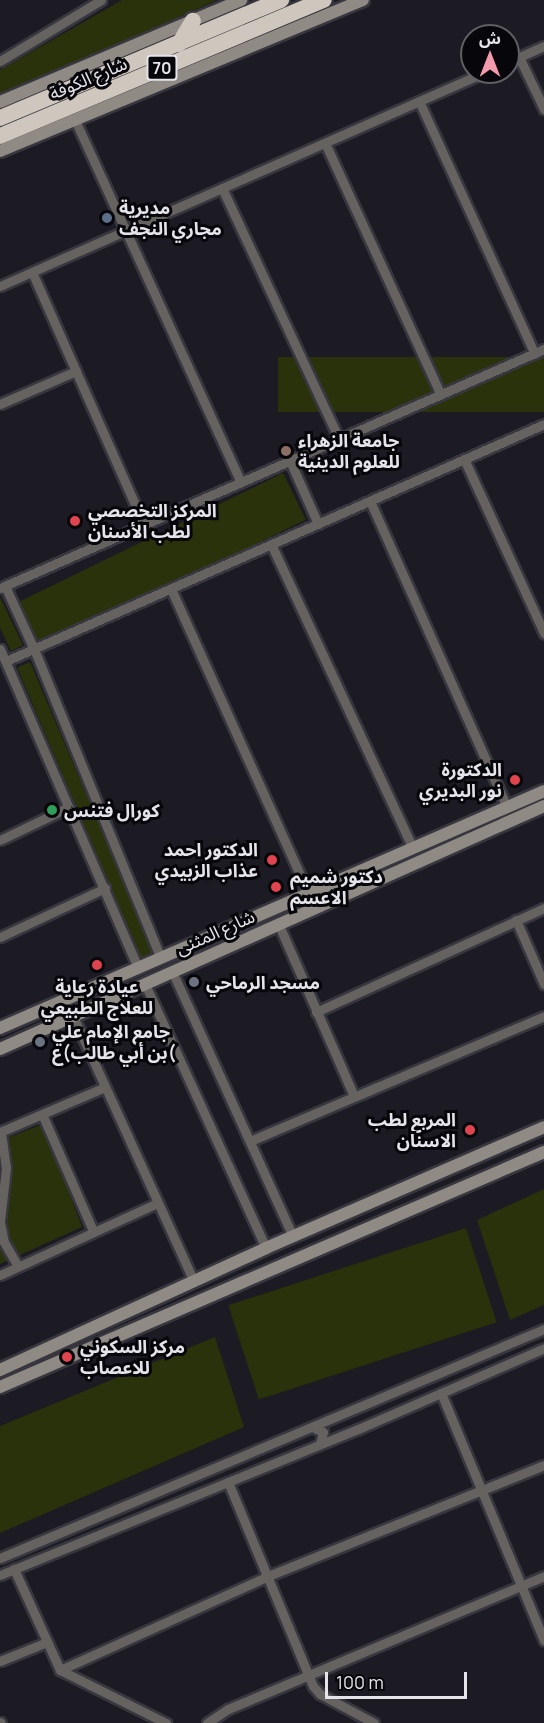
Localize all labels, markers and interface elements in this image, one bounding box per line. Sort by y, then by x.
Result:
north arrow [460,24,520,84]
text: ش [479,27,501,49]
street label: شارع الكوفة [46,52,130,104]
road number: 70 [146,55,178,81]
place label: مديرية مجاري النجف [119,197,222,240]
marker: مديرية مجاري النجف [100,211,114,225]
place label: جامعة الزهراء للعلوم الدينية [298,430,400,472]
marker: جامعة الزهراء للعلوم الدينية [279,444,293,458]
place label: المركز التخصصي لطب الأسنان [88,500,217,542]
marker: المركز التخصصي لطب الأسنان [66,512,84,530]
place label: الدكتورة نور البديري [419,759,502,802]
marker: الدكتورة نور البديري [506,771,524,789]
place label: كورال فتنس [64,799,160,821]
marker: كورال فتنس [45,803,59,817]
place label: الدكتور احمد عذاب الزبيدي [155,839,258,882]
marker: الدكتور احمد عذاب الزبيدي [263,851,281,869]
place label: دكتور شميم الاعسم [290,866,383,908]
marker: دكتور شميم الاعسم [267,878,285,896]
street label: شارع المثنى [172,905,258,959]
marker: عيادة رعاية للعلاج الطبيعي [88,956,106,974]
place label: مسجد الرماحي [206,971,320,993]
marker: مسجد الرماحي [187,975,201,989]
place label: عيادة رعاية للعلاج الطبيعي [41,976,153,1018]
place label: جامع الإمام علي بن أبي طالب)ع( [52,1021,176,1064]
marker: جامع الإمام علي بن أبي طالب)ع( [33,1035,47,1049]
place label: المربع لطب الاسنان [368,1109,456,1152]
marker: المربع لطب الاسنان [461,1121,479,1139]
place label: مركز السكوني للاعصاب [80,1336,185,1378]
marker: مركز السكوني للاعصاب [58,1348,76,1366]
scale bar [328,1660,470,1698]
text: 100 m [336,1670,384,1694]

